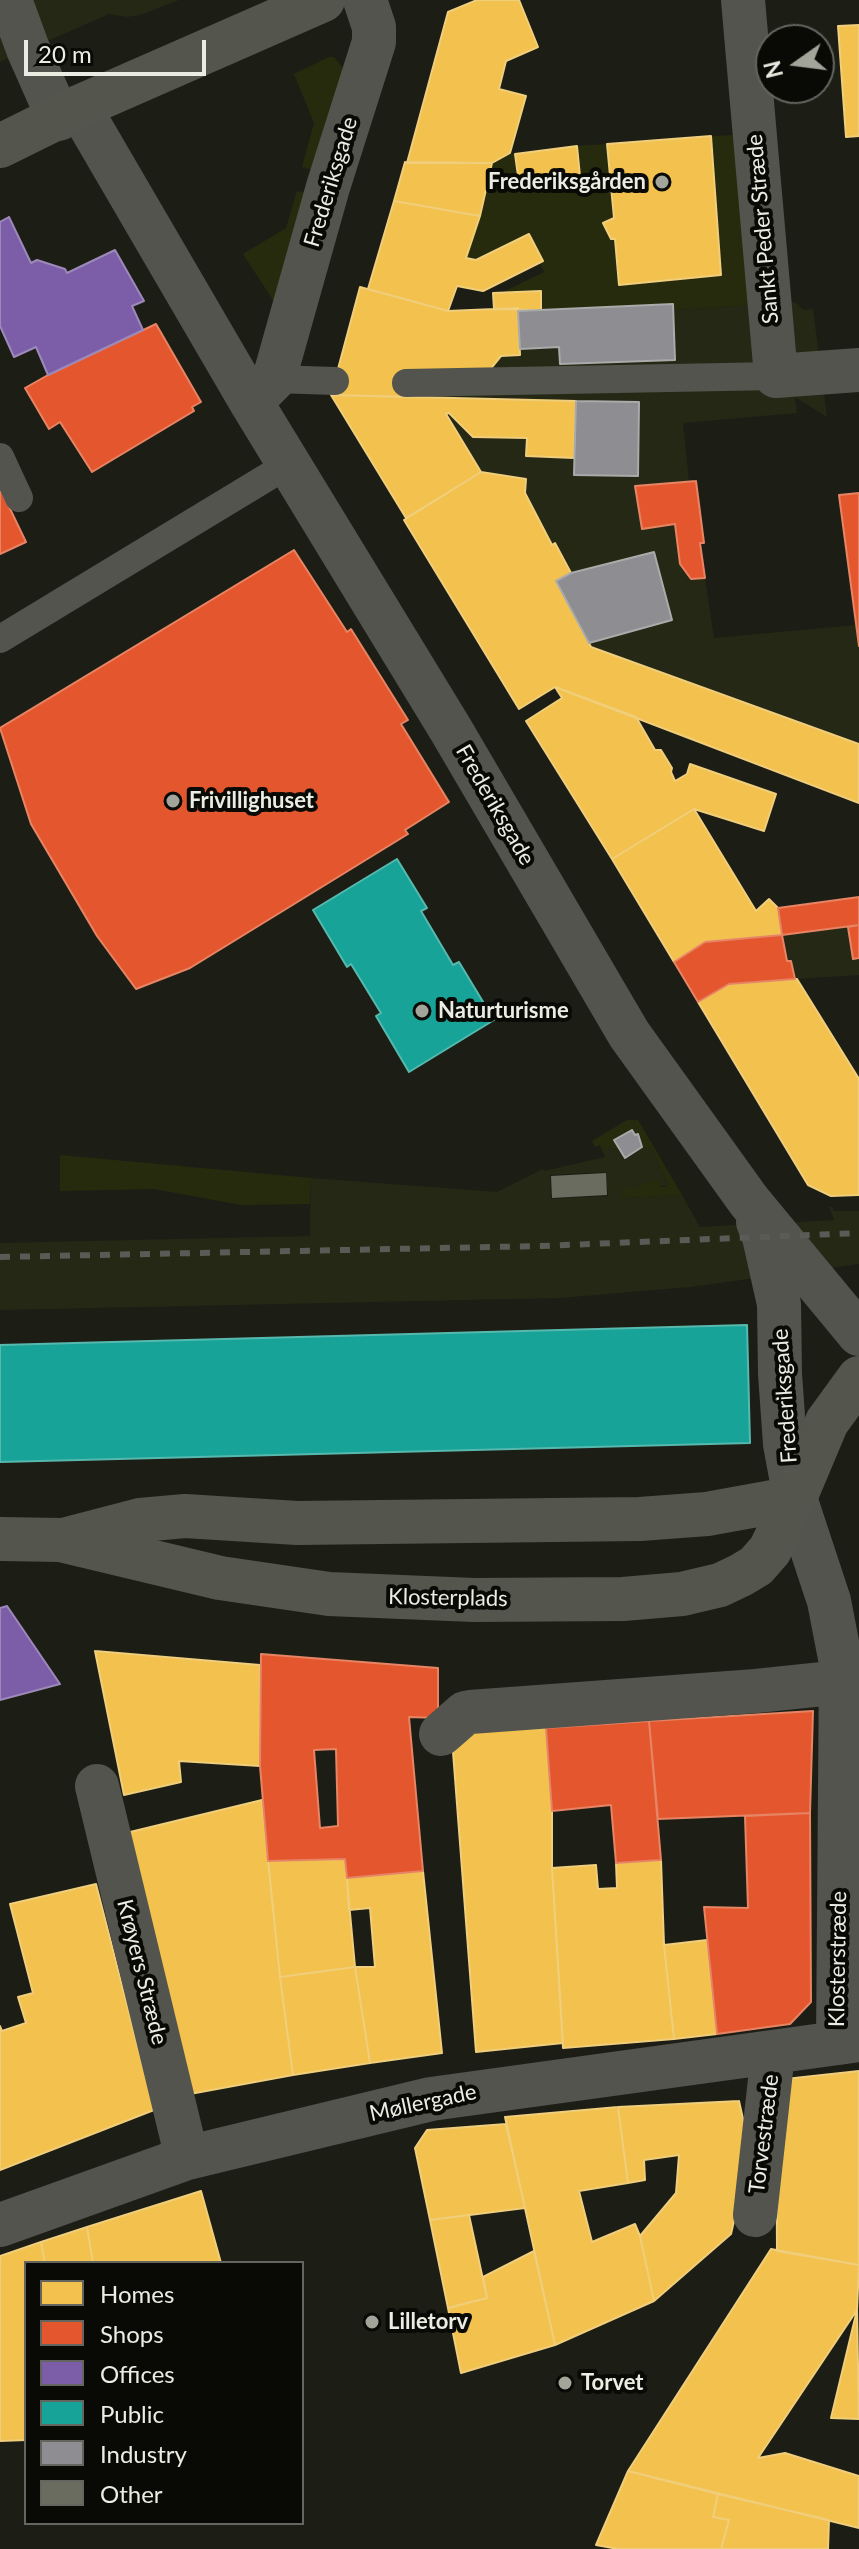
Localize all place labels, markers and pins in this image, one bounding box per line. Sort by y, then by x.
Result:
place label: Frederiksgården [488,169,646,195]
marker: Frederiksgården [653,173,671,191]
place label: Frivillighuset [189,788,314,814]
marker: Frivillighuset [164,792,182,810]
place label: Naturturisme [438,998,569,1024]
marker: Naturturisme [413,1002,431,1020]
place label: Lilletorv [388,2309,468,2335]
marker: Lilletorv [363,2313,381,2331]
place label: Torvet [581,2370,643,2396]
marker: Torvet [556,2374,574,2392]

